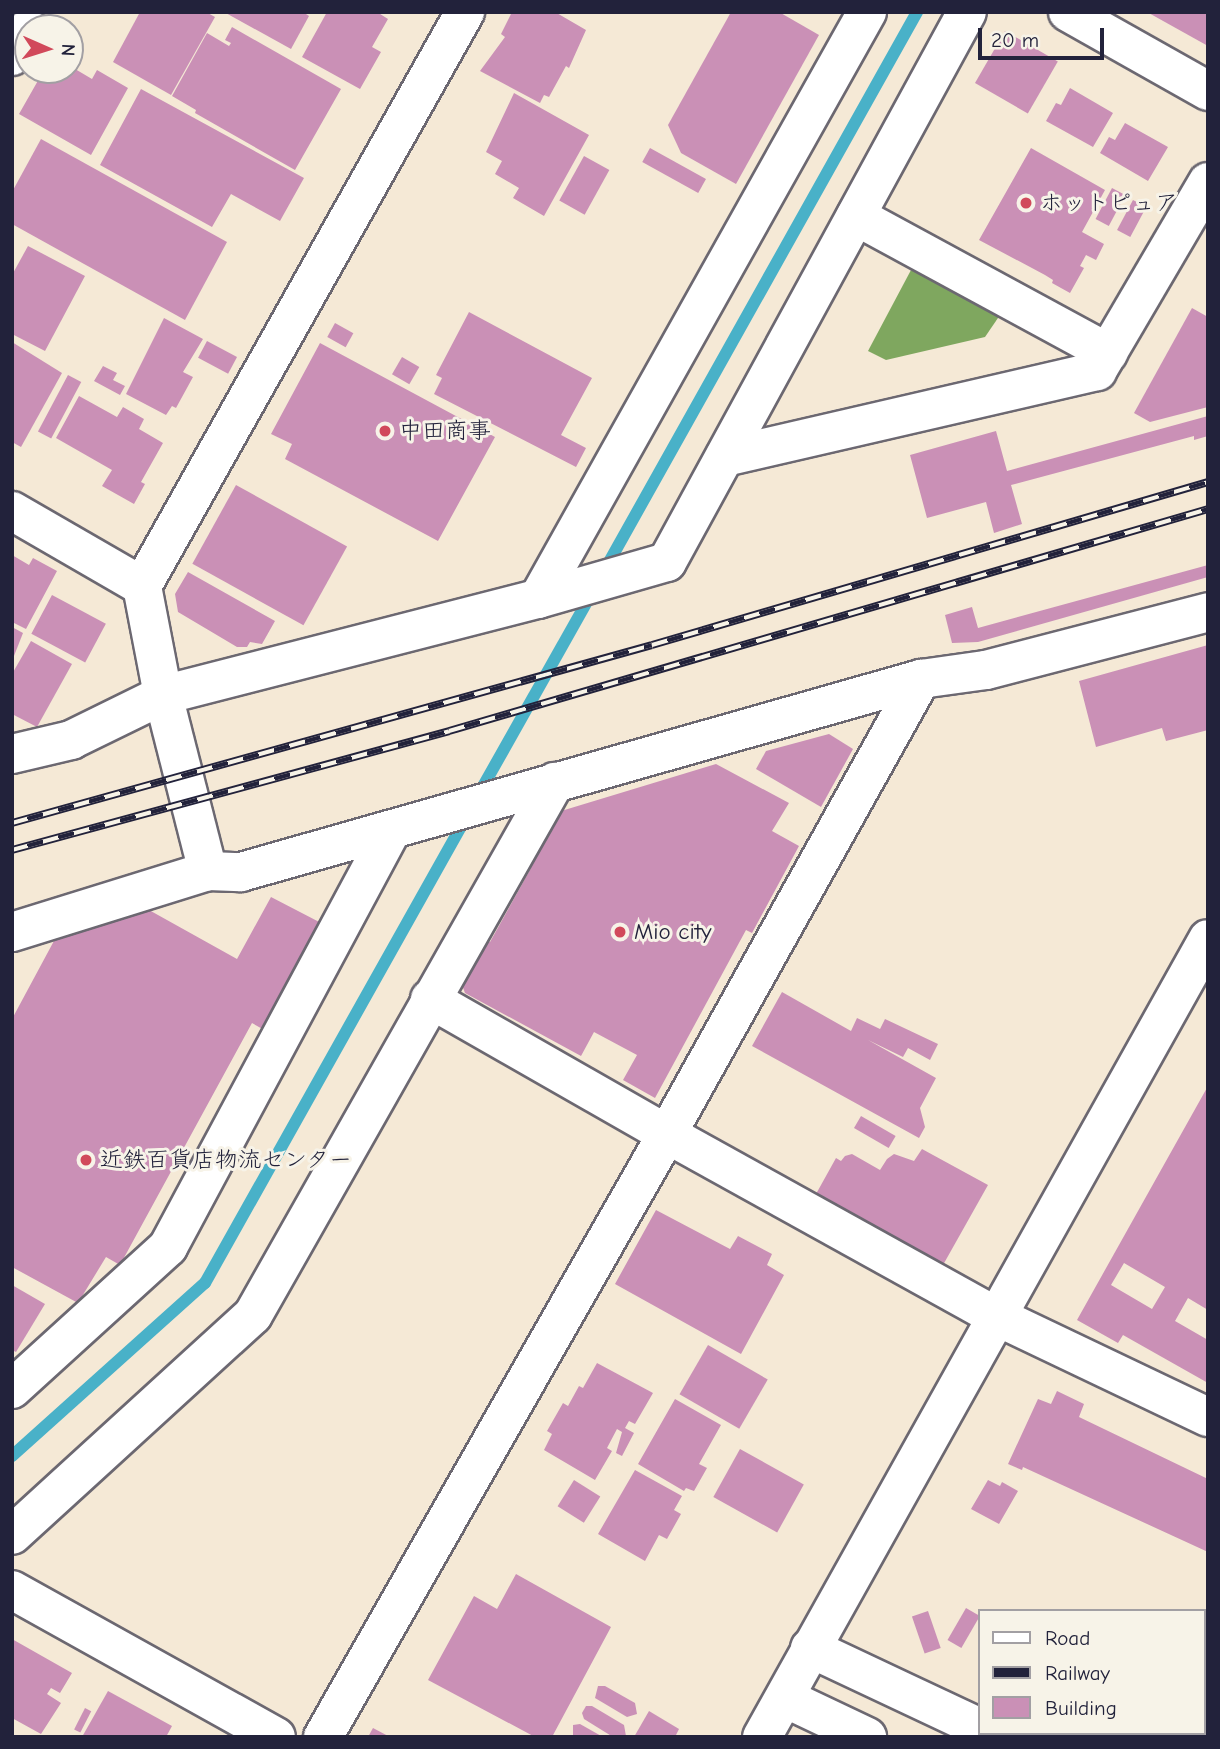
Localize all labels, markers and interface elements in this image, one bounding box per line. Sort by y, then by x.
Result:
north arrow [14,14,84,84]
scale bar [982,14,1108,58]
text: 20 m [991,28,1039,52]
text: N [57,43,79,57]
place label: ホットピュア [1040,189,1178,217]
marker: ホットピュア [1018,195,1034,211]
place label: 中田商事 [399,417,491,445]
marker: 中田商事 [377,423,393,439]
place label: Mio city [634,918,712,946]
marker: Mio city [612,924,628,940]
place label: 近鉄百貨店物流センター [100,1146,353,1174]
marker: 近鉄百貨店物流センター [78,1152,94,1168]
legend [978,1609,1206,1735]
text: Road [1045,1626,1090,1650]
text: Railway [1045,1661,1110,1685]
text: Building [1045,1696,1117,1720]

